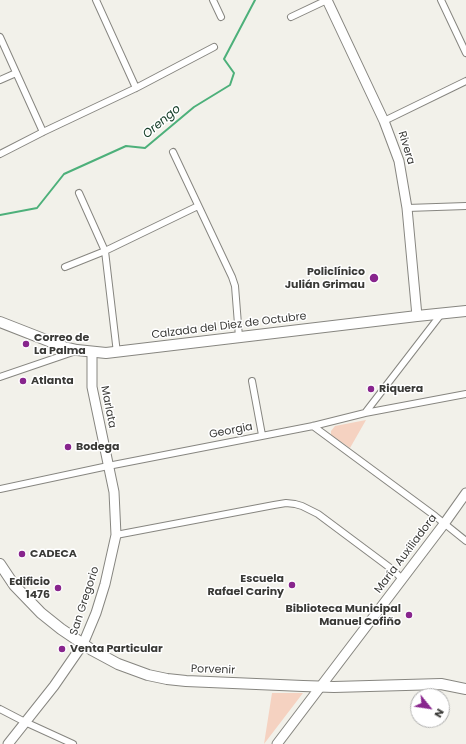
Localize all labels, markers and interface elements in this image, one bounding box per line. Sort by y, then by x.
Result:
water label: Orengo [140,102,184,142]
street label: Rivera [395,130,417,166]
place label: Policlínico Julián Grimau [285,265,365,291]
marker: Policlínico Julián Grimau [368,272,380,284]
street label: Calzada del Diez de Octubre [151,310,307,342]
place label: Correo de La Palma [34,331,89,357]
marker: Correo de La Palma [21,339,31,349]
place label: Atlanta [31,374,74,388]
marker: Atlanta [18,376,28,386]
place label: Riquera [379,382,423,396]
marker: Riquera [366,384,376,394]
street label: Marlata [97,385,119,429]
street label: Georgia [208,420,254,442]
place label: Bodega [76,440,119,454]
marker: Bodega [63,442,73,452]
street label: María Auxiliadora [372,512,440,596]
place label: CADECA [30,547,77,561]
marker: CADECA [17,549,27,559]
street label: San Gregorio [68,565,102,637]
place label: Escuela Rafael Cariny [207,572,284,598]
place label: Edificio 1476 [9,575,50,601]
marker: Escuela Rafael Cariny [287,580,297,590]
marker: Edificio 1476 [53,583,63,593]
place label: Biblioteca Municipal Manuel Cofiño [286,602,401,628]
marker: Biblioteca Municipal Manuel Cofiño [404,610,414,620]
place label: Venta Particular [70,642,163,656]
marker: Venta Particular [57,644,67,654]
street label: Porvenir [191,663,235,677]
north arrow [410,688,450,728]
text: N [431,706,449,721]

